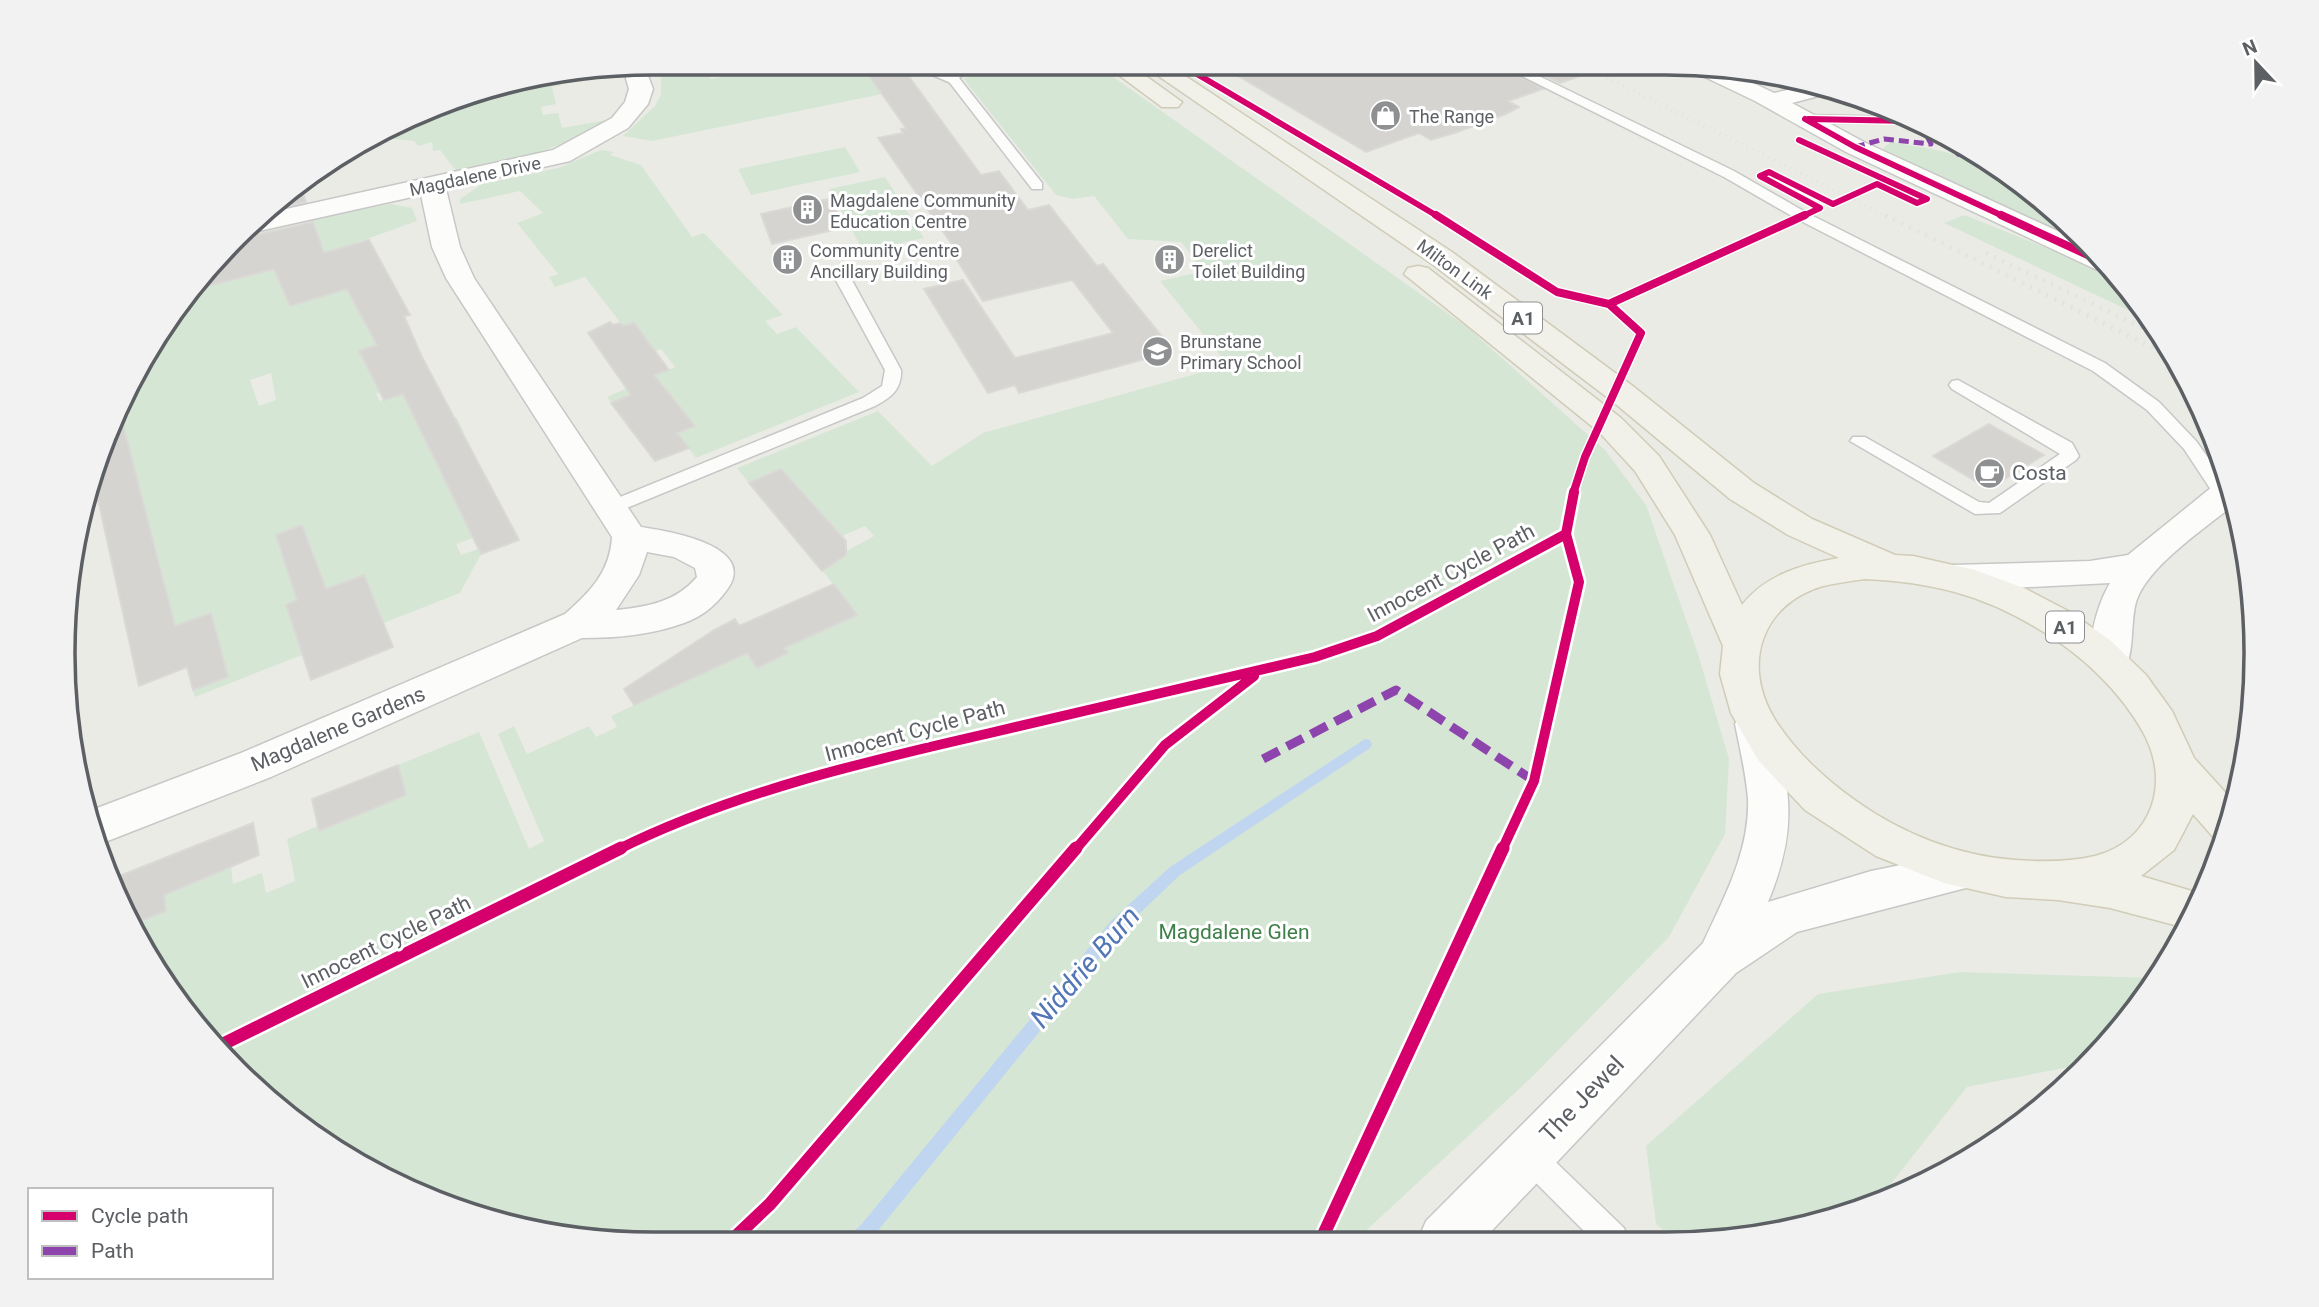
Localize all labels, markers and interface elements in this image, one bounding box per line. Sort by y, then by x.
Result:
north arrow [2221,28,2291,98]
text: N [2239,35,2260,61]
shop icon: The Range [1369,99,1403,133]
place label: The Range [1409,106,1494,127]
street label: Magdalene Drive [407,152,543,200]
place label: Magdalene Community Education Centre [830,190,1016,232]
building icon: Magdalene Community Education Centre [790,193,824,227]
street label: Milton Link [1413,235,1497,304]
place label: Community Centre Ancillary Building [810,240,959,282]
place label: Derelict Toilet Building [1192,240,1305,282]
building icon: Community Centre Ancillary Building [770,243,804,277]
building icon: Derelict Toilet Building [1152,243,1186,277]
road number: A1 [1504,302,1542,334]
place label: Brunstane Primary School [1180,331,1302,373]
school or university icon: Brunstane Primary School [1140,334,1174,368]
cafe icon: Costa [1972,456,2006,490]
place label: Costa [2012,461,2067,485]
street label: Innocent Cycle Path [1363,519,1539,627]
road number: A1 [2046,612,2084,642]
street label: Magdalene Gardens [247,681,429,777]
street label: Innocent Cycle Path [822,695,1008,767]
street label: Innocent Cycle Path [297,891,475,993]
water label: Niddrie Burn [1023,900,1147,1034]
park label: Magdalene Glen [1158,920,1310,944]
street label: The Jewel [1534,1050,1630,1148]
legend [28,1188,273,1279]
text: Cycle path [91,1204,189,1228]
text: Path [91,1239,134,1263]

